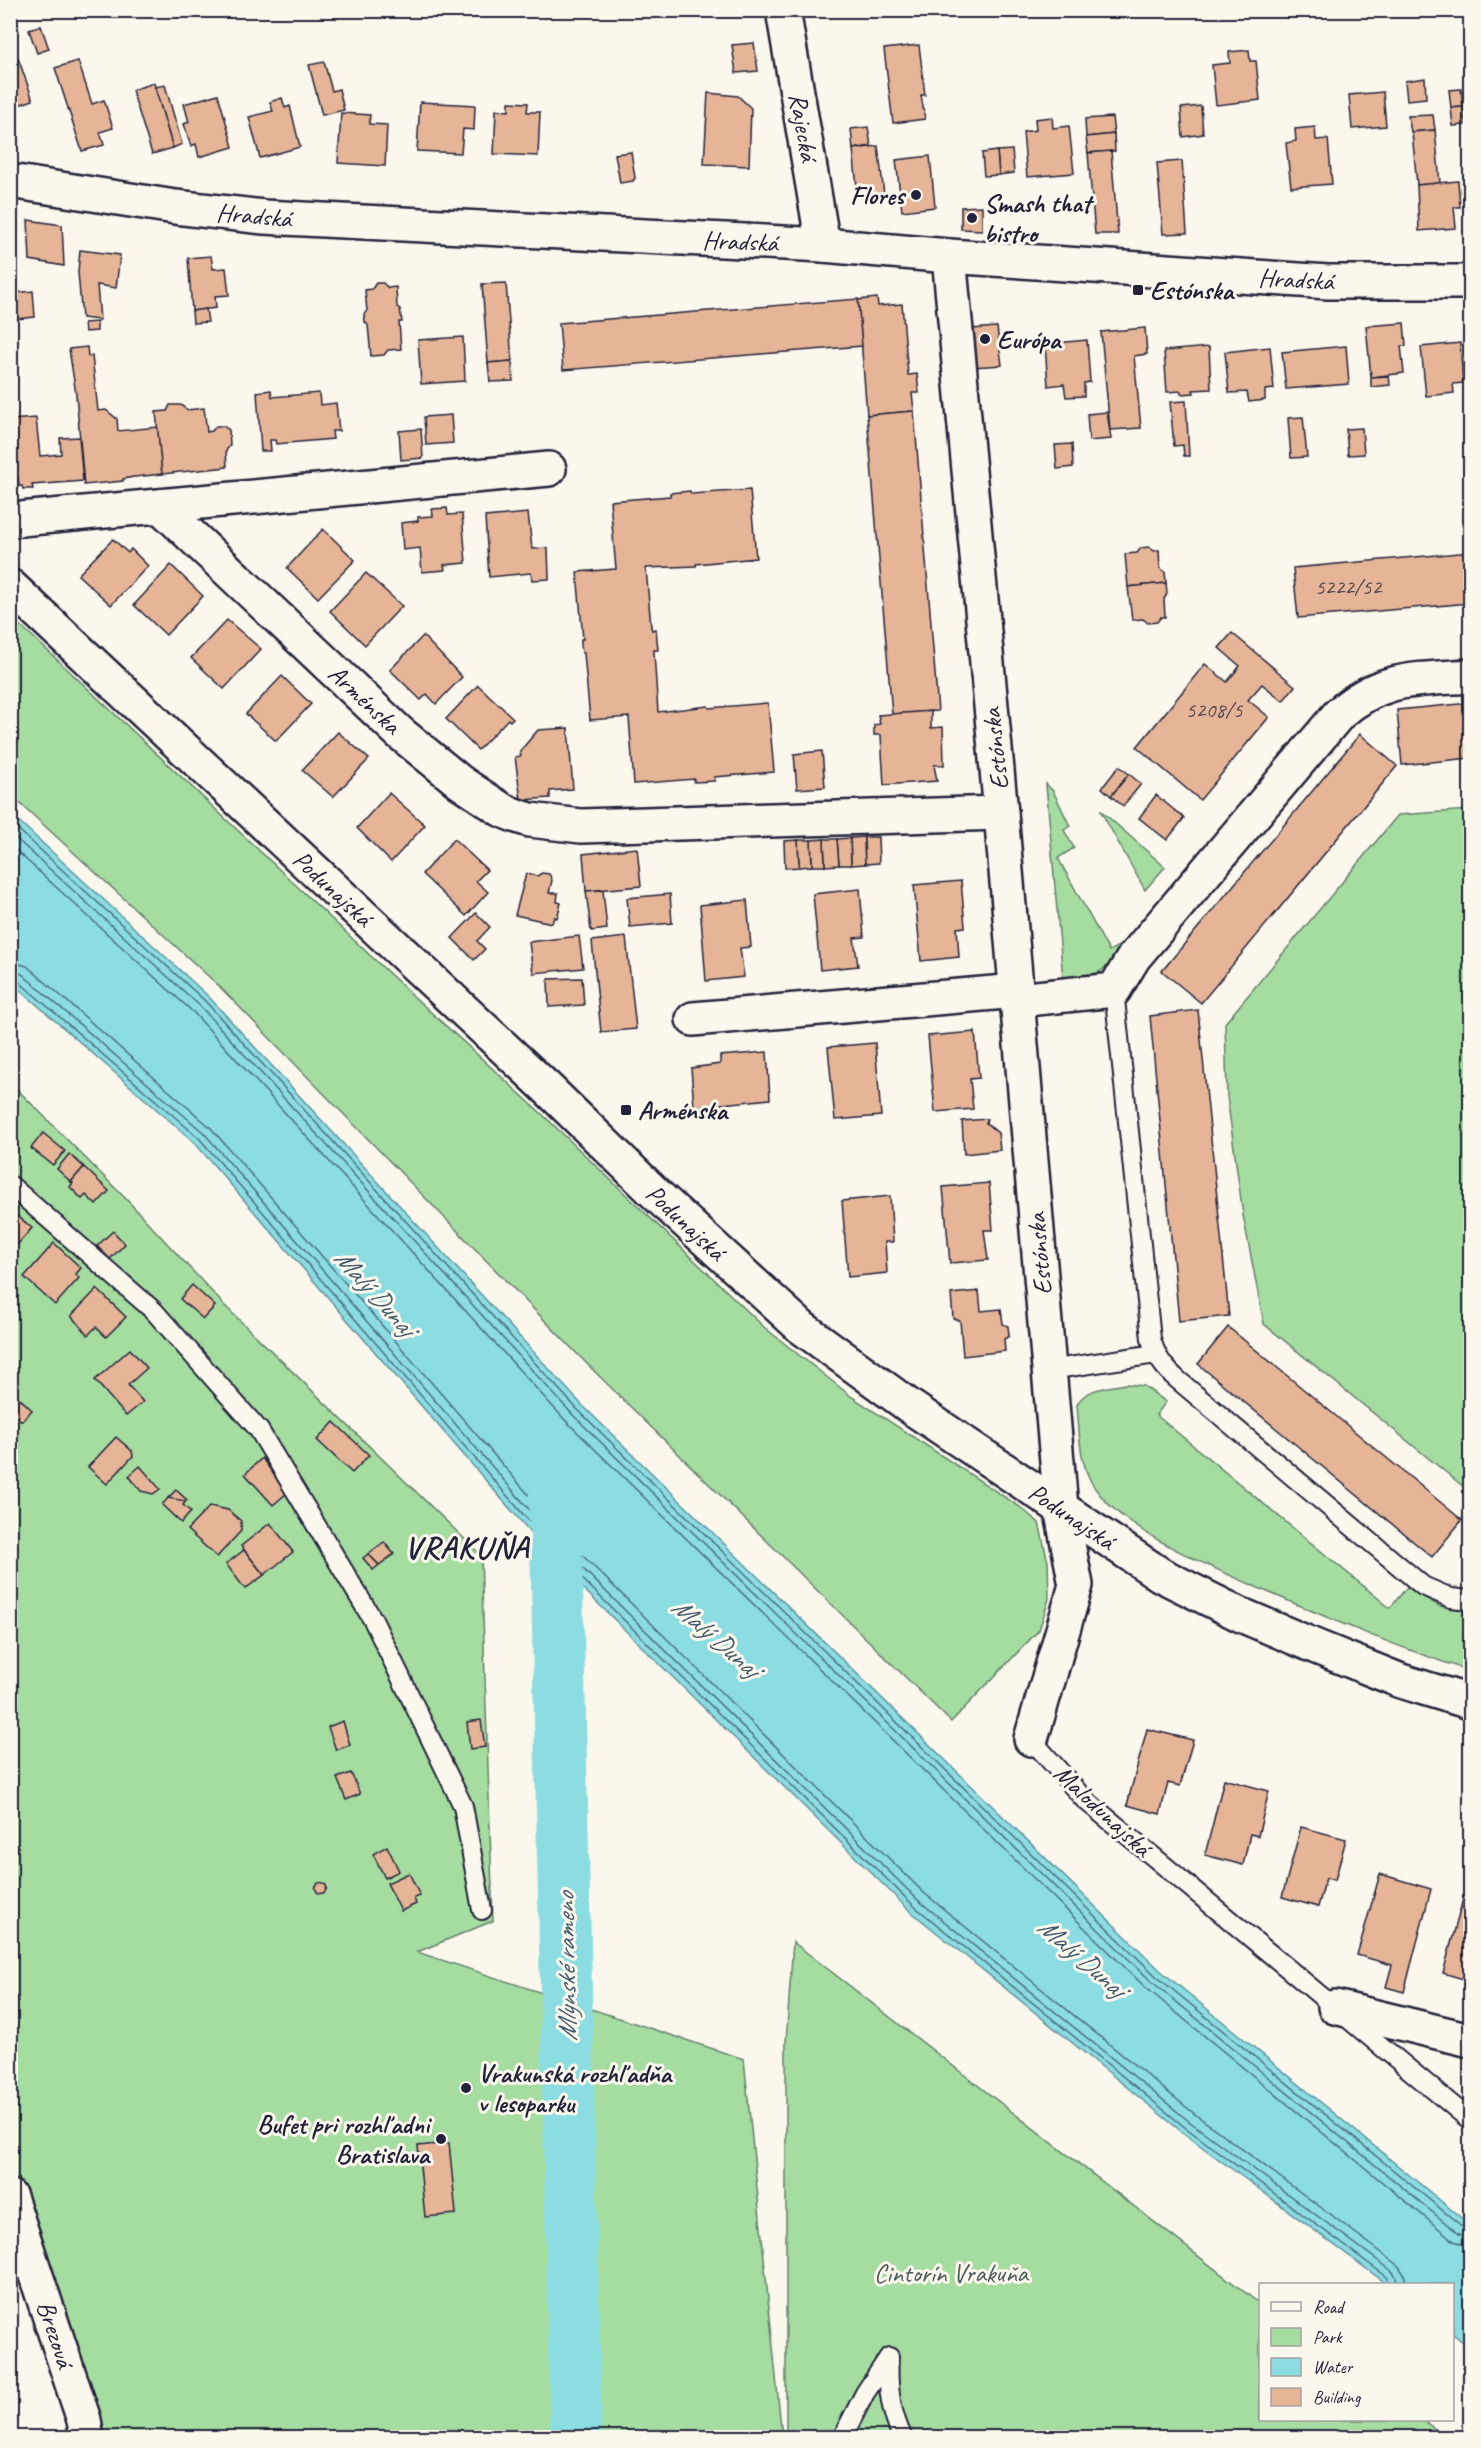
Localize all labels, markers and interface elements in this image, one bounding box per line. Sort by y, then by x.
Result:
street label: Rajecká [781,90,826,166]
place label: Flores [850,179,907,212]
place label: Smash that bistro [984,187,1095,250]
marker: Flores [909,188,923,202]
street label: Hradská [215,196,295,235]
marker: Smash that bistro [965,211,979,225]
street label: Hradská [702,224,781,259]
street label: Hradská [1258,261,1337,298]
place label: Estónska [1150,274,1236,307]
marker: Estónska [1131,283,1145,297]
place label: Európa [997,323,1063,356]
marker: Európa [978,332,992,346]
house number: 5222/52 [1315,573,1383,601]
street label: Arménska [321,657,409,743]
house number: 5208/5 [1186,696,1243,724]
street label: Estónska [975,705,1016,791]
street label: Podunajská [286,843,382,936]
place label: Arménska [638,1094,730,1127]
marker: Arménska [619,1103,633,1117]
street label: Podunajská [639,1177,735,1270]
street label: Estónska [1019,1210,1060,1296]
water label: Malý Dunaj [327,1241,428,1348]
street label: Podunajská [1022,1475,1124,1559]
district label: VRAKUŇA [404,1527,531,1568]
water label: Malý Dunaj [665,1590,773,1689]
street label: Malodunajská [1047,1757,1160,1866]
water label: Mlynské rameno [548,1889,584,2041]
water label: Malý Dunaj [1031,1910,1139,2009]
place label: Vrakunská rozhľadňa v lesoparku [478,2057,673,2120]
marker: Vrakunská rozhľadňa v lesoparku [459,2081,473,2095]
place label: Bufet pri rozhľadni Bratislava [257,2108,432,2171]
marker: Bufet pri rozhľadni Bratislava [434,2132,448,2146]
park label: Cintorín Vrakuňa [874,2257,1030,2290]
legend [1259,2283,1454,2421]
street label: Brezová [29,2296,83,2374]
text: Road [1313,2296,1346,2318]
text: Park [1313,2326,1343,2348]
text: Water [1313,2356,1354,2378]
text: Building [1313,2386,1362,2408]

